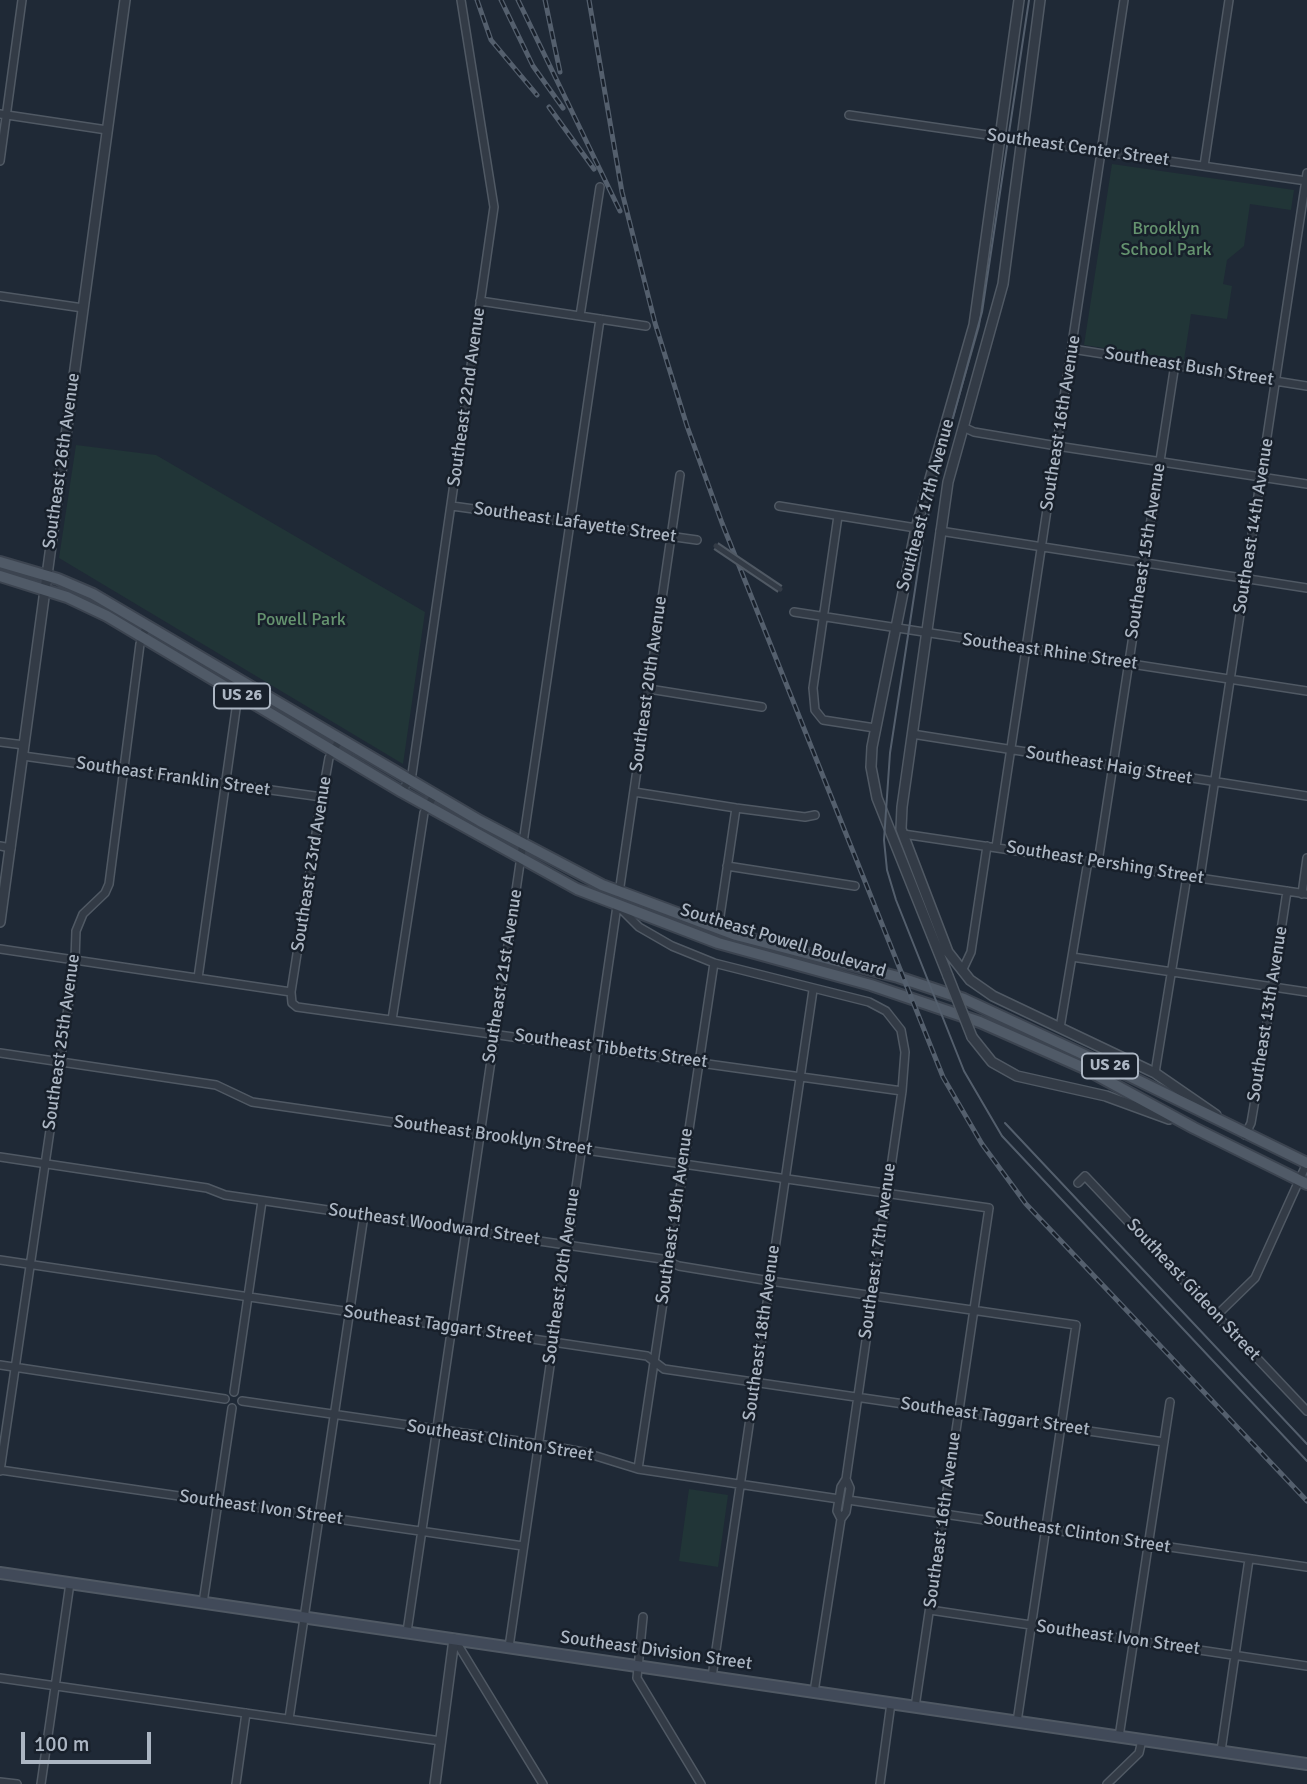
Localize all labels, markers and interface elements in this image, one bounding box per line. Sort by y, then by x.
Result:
street label: Southeast Center Street [986,125,1170,171]
park label: Brooklyn School Park [1121,218,1211,260]
street label: Southeast 22nd Avenue [444,306,490,488]
street label: Southeast 16th Avenue [1036,334,1086,512]
street label: Southeast Bush Street [1103,343,1275,391]
street label: Southeast 26th Avenue [39,372,85,550]
street label: Southeast 17th Avenue [893,417,959,593]
street label: Southeast 14th Avenue [1229,437,1279,615]
street label: Southeast 15th Avenue [1121,462,1171,640]
street label: Southeast Lafayette Street [472,498,678,548]
street label: Southeast 20th Avenue [626,595,672,773]
park label: Powell Park [256,609,346,631]
street label: Southeast Rhine Street [961,629,1139,675]
road number: US 26 [214,684,270,708]
street label: Southeast Haig Street [1024,742,1194,790]
street label: Southeast Franklin Street [75,753,271,801]
street label: Southeast 23rd Avenue [287,775,337,953]
street label: Southeast Pershing Street [1005,837,1205,889]
street label: Southeast 21st Avenue [479,888,527,1064]
street label: Southeast Powell Boulevard [678,899,888,983]
street label: Southeast 13th Avenue [1243,925,1293,1103]
street label: Southeast 25th Avenue [39,953,85,1131]
street label: Southeast Tibbetts Street [513,1025,709,1073]
road number: US 26 [1082,1054,1138,1078]
street label: Southeast Brooklyn Street [392,1111,594,1161]
street label: Southeast 19th Avenue [652,1127,698,1305]
street label: Southeast 17th Avenue [855,1162,901,1340]
street label: Southeast 20th Avenue [539,1187,585,1365]
street label: Southeast Woodward Street [327,1199,541,1251]
street label: Southeast Gideon Street [1121,1214,1265,1366]
street label: Southeast 18th Avenue [739,1244,785,1422]
street label: Southeast Taggart Street [342,1301,534,1349]
street label: Southeast Taggart Street [899,1393,1091,1441]
street label: Southeast Clinton Street [405,1416,595,1466]
street label: Southeast 16th Avenue [920,1431,966,1609]
street label: Southeast Ivon Street [178,1486,344,1530]
street label: Southeast Clinton Street [982,1508,1172,1558]
street label: Southeast Ivon Street [1035,1616,1201,1660]
street label: Southeast Division Street [559,1627,753,1675]
scale bar [24,1718,154,1762]
text: 100 m [34,1731,89,1757]

